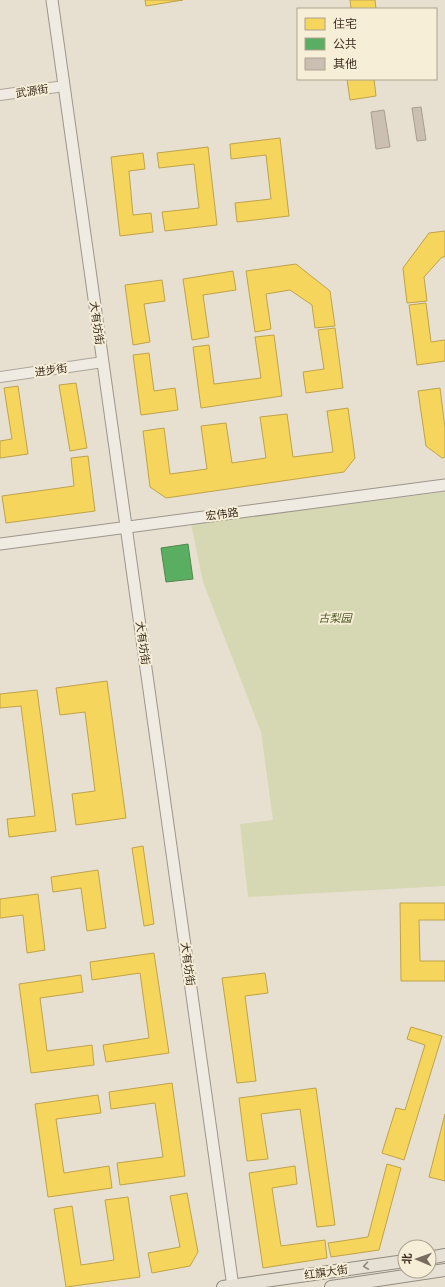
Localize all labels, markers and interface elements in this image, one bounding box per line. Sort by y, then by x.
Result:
legend [297,8,437,80]
text: 住宅 [333,17,357,31]
text: 公共 [333,37,357,51]
text: 其他 [333,57,357,71]
street label: 武源街 [15,82,49,100]
street label: 大有坊街 [88,300,106,346]
street label: 进步街 [34,362,68,378]
street label: 宏伟路 [205,506,239,522]
park label: 古梨园 [319,612,353,624]
street label: 大有坊街 [134,620,152,666]
street label: 大有坊街 [179,941,197,987]
north arrow [397,1239,437,1279]
text: 北 [401,1253,413,1264]
one-way arrow [363,1261,369,1270]
street label: 红旗大街 [303,1263,349,1281]

